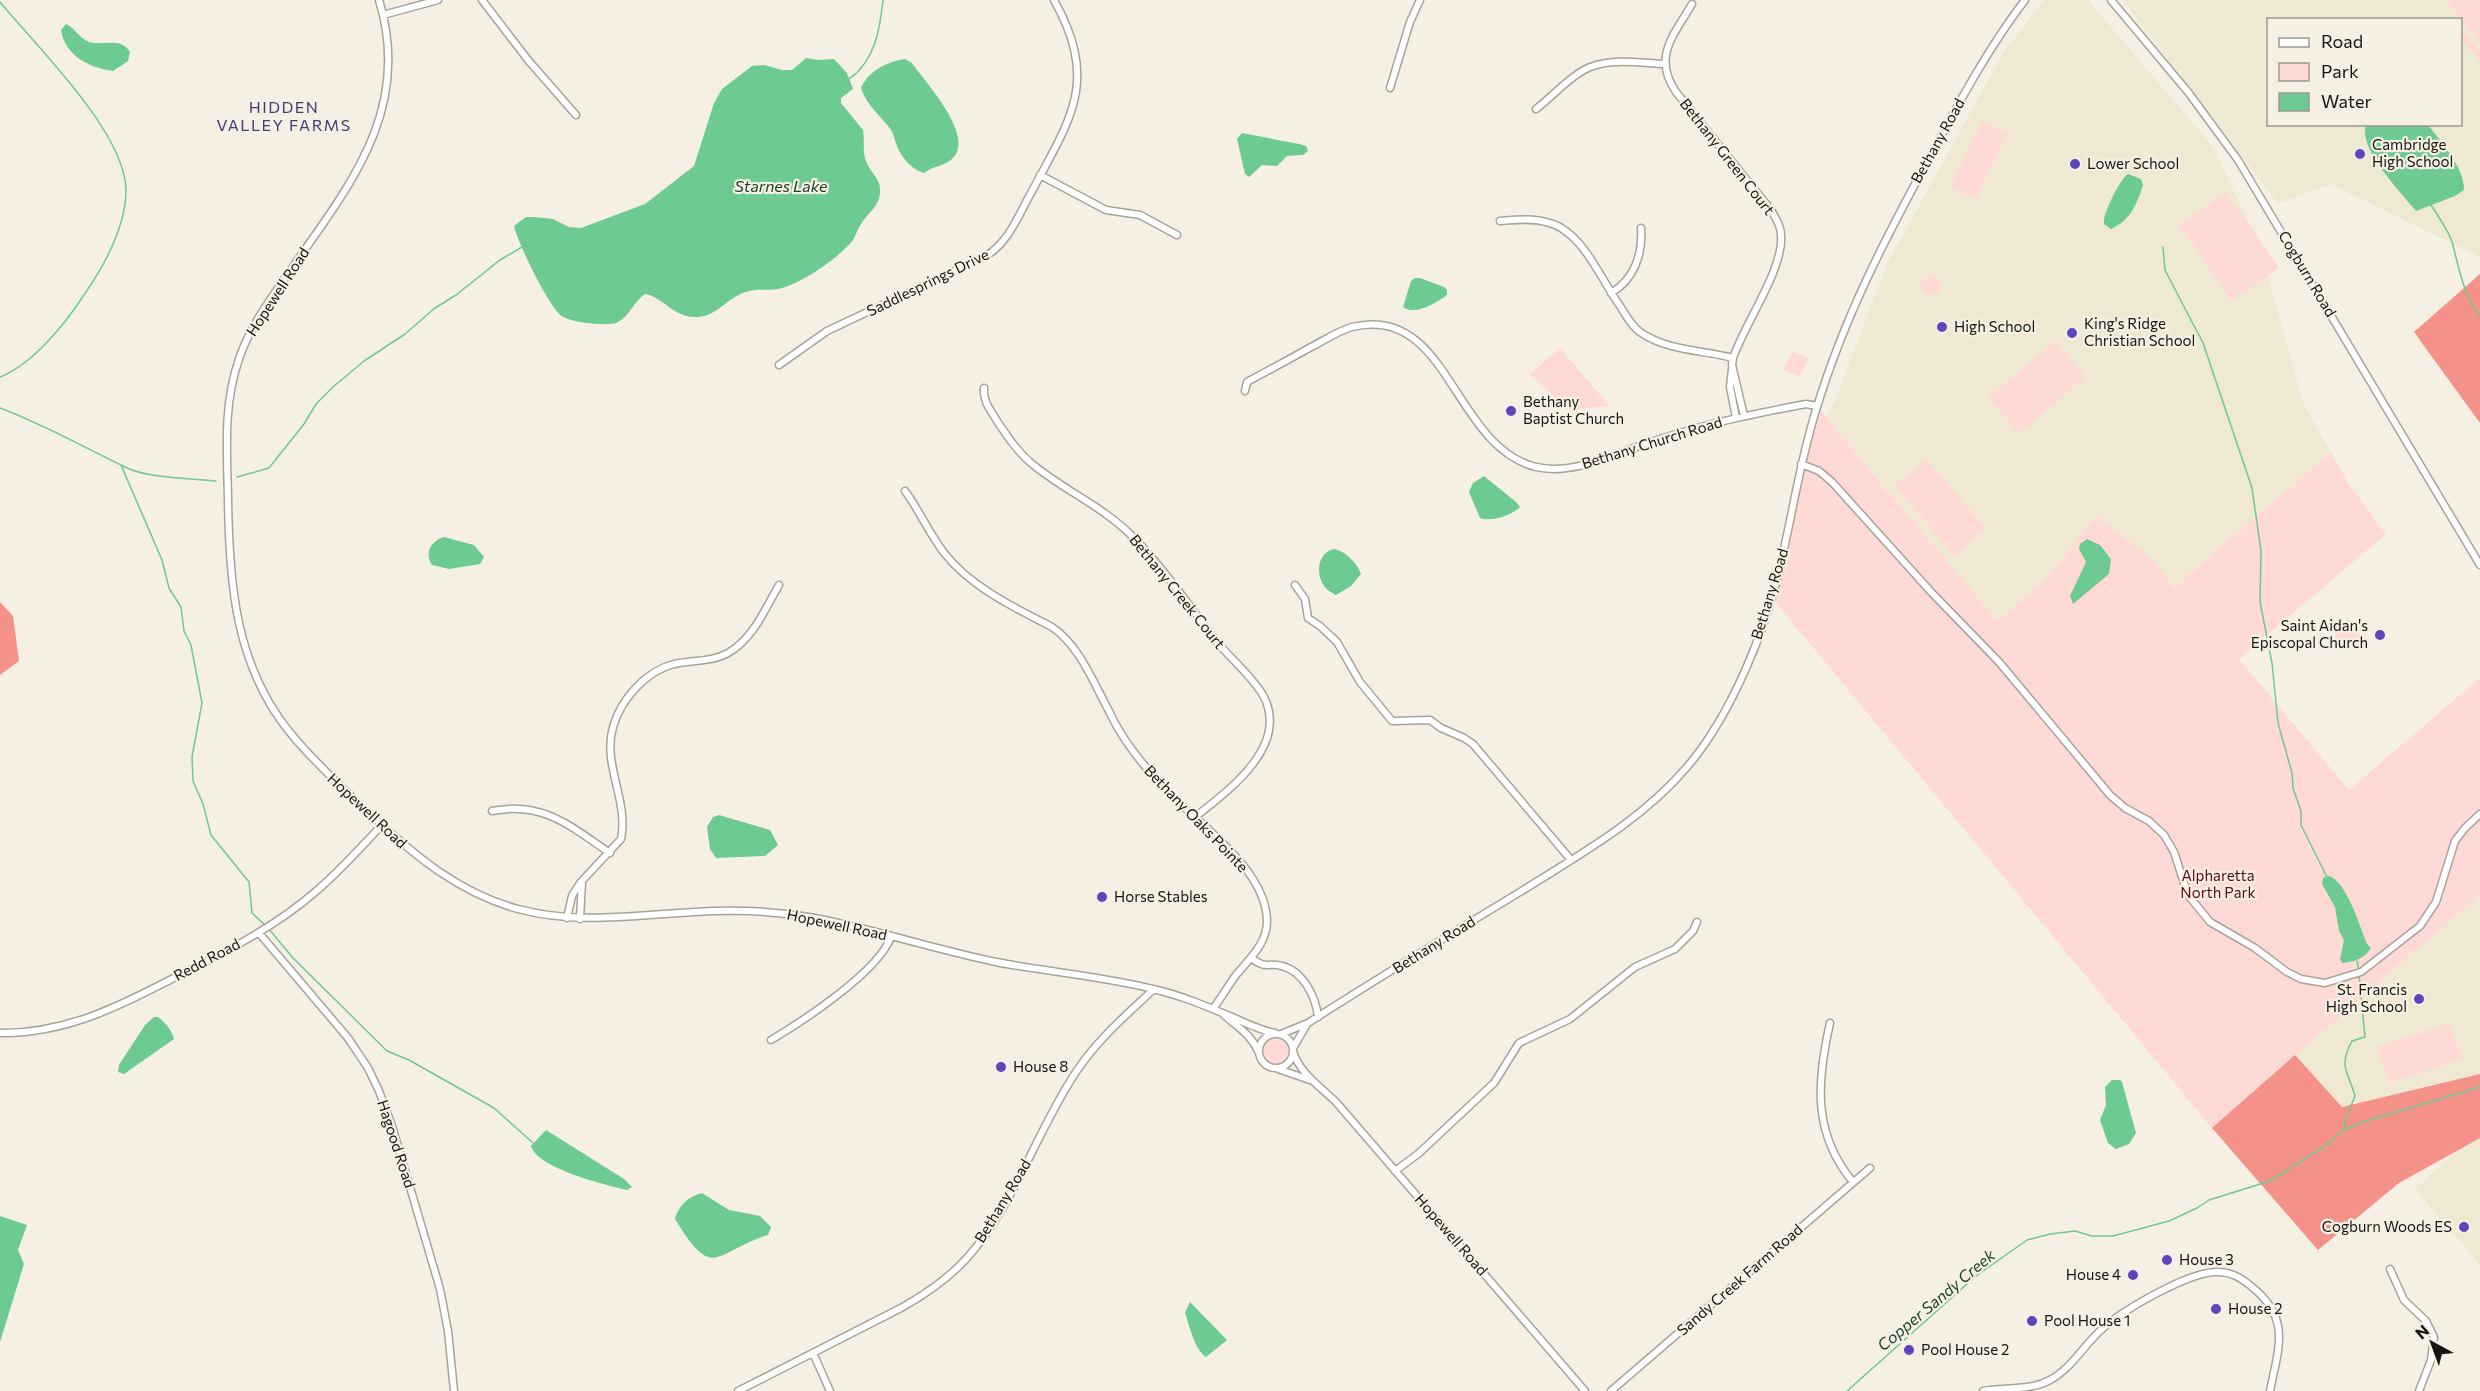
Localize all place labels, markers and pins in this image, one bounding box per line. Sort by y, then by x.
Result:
place label: Cambridge High School [2372,135,2453,170]
marker: Cambridge High School [2353,147,2367,161]
place label: Lower School [2087,154,2179,172]
marker: Lower School [2068,157,2082,171]
place label: King's Ridge Christian School [2084,314,2195,349]
place label: High School [1954,317,2035,335]
marker: High School [1935,320,1949,334]
marker: King's Ridge Christian School [2065,326,2079,340]
place label: Bethany Baptist Church [1523,392,1624,427]
marker: Bethany Baptist Church [1504,404,1518,418]
place label: Saint Aidan's Episcopal Church [2251,616,2368,651]
marker: Saint Aidan's Episcopal Church [2373,628,2387,642]
place label: Horse Stables [1114,887,1208,905]
marker: Horse Stables [1095,890,1109,904]
place label: St. Francis High School [2326,980,2407,1015]
marker: St. Francis High School [2412,992,2426,1006]
place label: House 8 [1013,1057,1068,1075]
marker: House 8 [994,1060,1008,1074]
place label: Cogburn Woods ES [2322,1217,2452,1235]
marker: Cogburn Woods ES [2457,1220,2471,1234]
place label: House 3 [2179,1250,2234,1268]
marker: House 3 [2160,1253,2174,1267]
place label: House 4 [2066,1265,2121,1283]
marker: House 4 [2126,1268,2140,1282]
place label: House 2 [2228,1299,2283,1317]
marker: House 2 [2209,1302,2223,1316]
place label: Pool House 1 [2044,1311,2130,1329]
marker: Pool House 1 [2025,1314,2039,1328]
place label: Pool House 2 [1921,1340,2009,1358]
marker: Pool House 2 [1902,1343,1916,1357]

